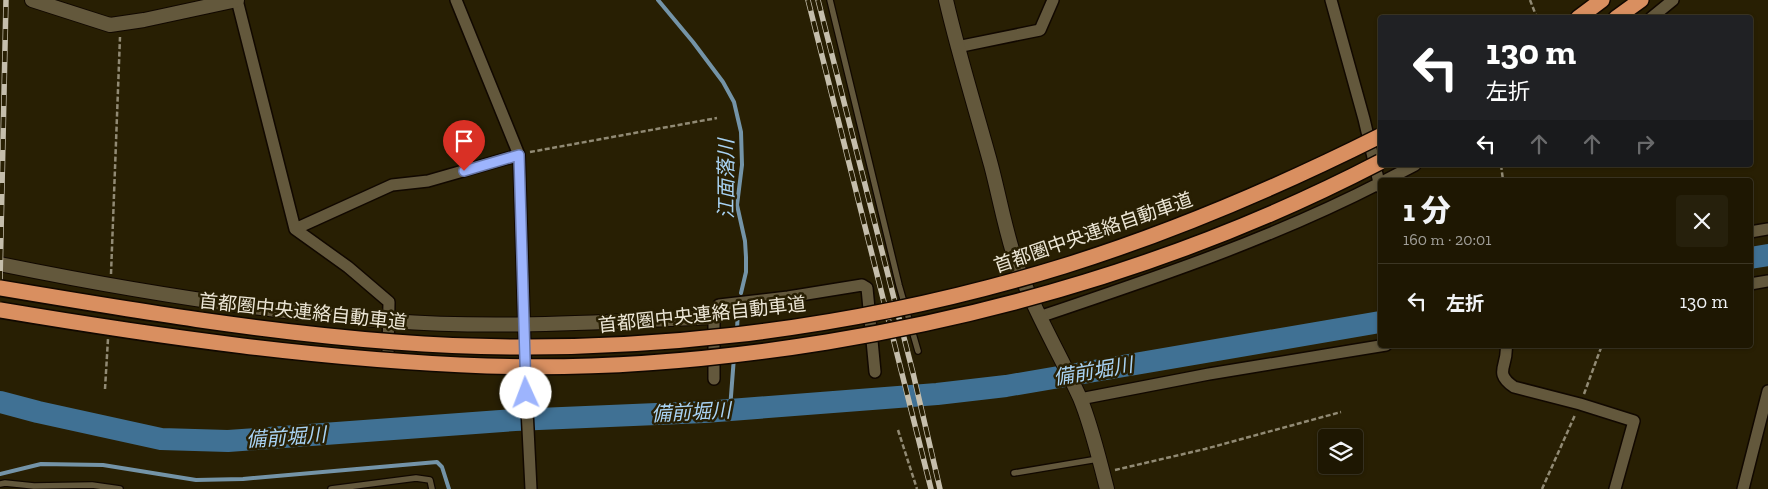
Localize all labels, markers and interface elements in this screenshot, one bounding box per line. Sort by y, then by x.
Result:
text: 130 m [1486,31,1576,73]
icon: left [1403,35,1468,100]
text: 左折 [1486,78,1530,105]
pin [443,120,485,171]
icon: arrive [450,127,478,155]
icon: left [1472,130,1500,158]
icon: ahead [1525,130,1553,158]
icon: ahead [1578,130,1606,158]
icon: right [1631,130,1659,158]
water label: 江面落川 [714,137,738,219]
street label: 首都圏中央連絡自動車道 [991,188,1196,277]
text: 1 分 [1403,193,1451,229]
button: close [1676,195,1728,247]
text: 160 m · 20:01 [1403,230,1492,249]
icon: left [1403,287,1431,315]
street label: 首都圏中央連絡自動車道 [198,289,408,334]
text: 130 m [1680,290,1728,313]
street label: 首都圏中央連絡自動車道 [597,292,807,337]
text: 左折 [1446,292,1484,315]
water label: 備前堀川 [1052,352,1136,390]
position arrow [499,366,551,418]
water label: 備前堀川 [650,398,734,426]
water label: 備前堀川 [245,422,329,452]
map controls [1318,429,1363,474]
button: layers [1318,429,1363,474]

